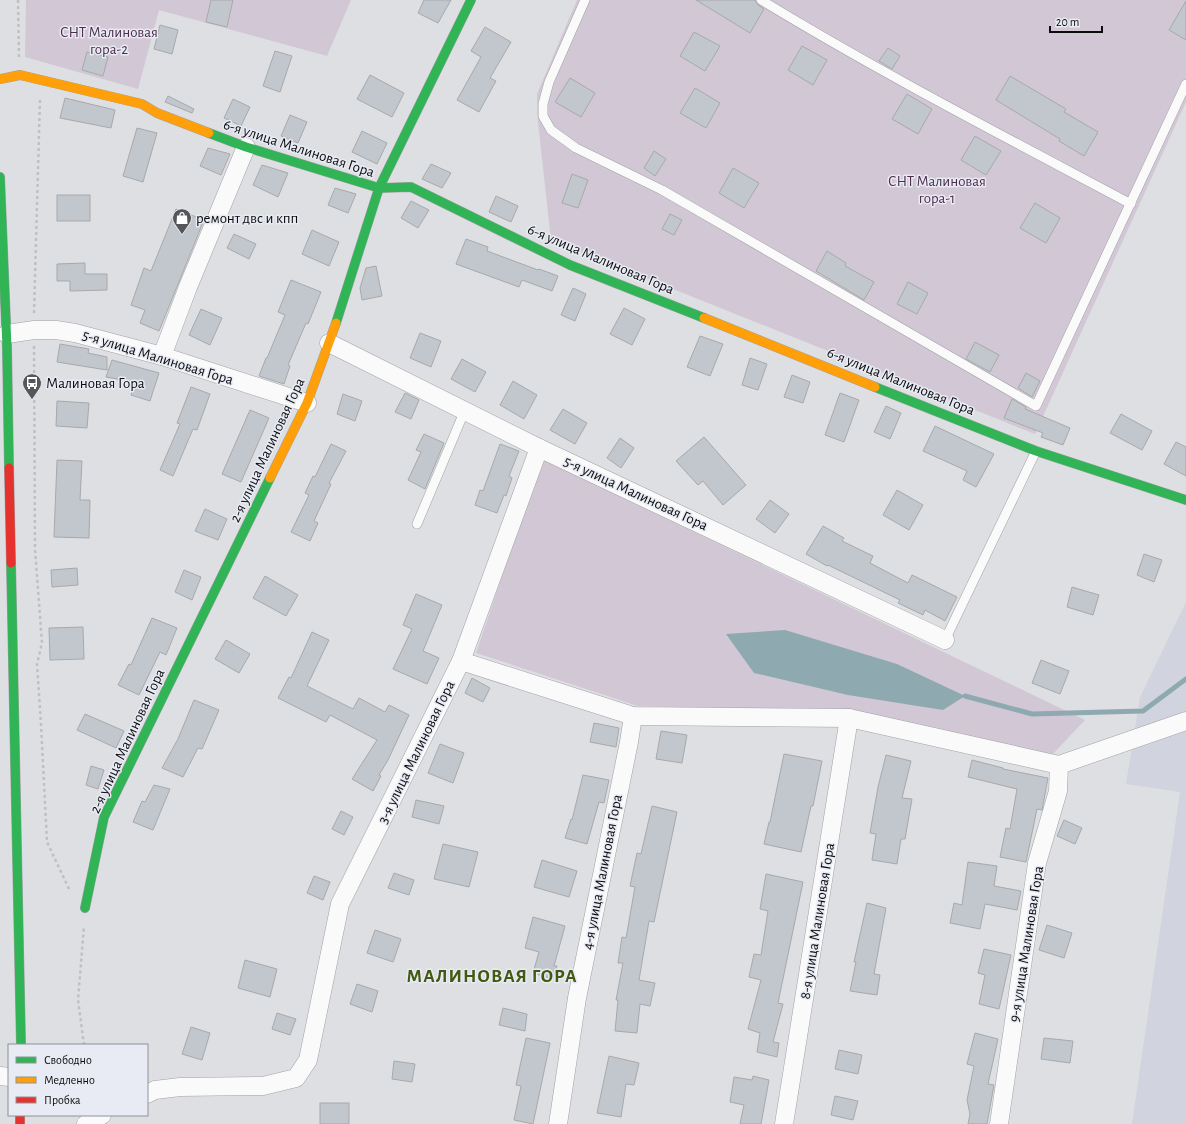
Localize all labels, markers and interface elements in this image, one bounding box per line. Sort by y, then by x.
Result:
scale bar [1050,8,1102,34]
text: 20 m [1056,16,1079,28]
park label: СНТ Малиновая гора-2 [60,25,158,57]
street label: 6-я улица Малиновая Гора [221,117,376,180]
park label: СНТ Малиновая гора-1 [888,174,986,206]
shop icon: ремонт двс и кпп [171,207,193,235]
place label: ремонт двс и кпп [196,211,298,226]
street label: 6-я улица Малиновая Гора [525,222,677,297]
street label: 5-я улица Малиновая Гора [80,325,236,389]
street label: 6-я улица Малиновая Гора [825,345,977,418]
bus stop icon: Малиновая Гора [21,372,43,400]
place label: Малиновая Гора [46,374,145,392]
street label: 2-я улица Малиновая Гора [227,375,308,525]
street label: 5-я улица Малиновая Гора [561,453,710,533]
street label: 2-я улица Малиновая Гора [87,666,168,816]
street label: 3-я улица Малиновая Гора [375,678,458,826]
street label: 4-я улица Малиновая Гора [580,793,625,951]
street label: 8-я улица Малиновая Гора [798,842,837,1000]
street label: 9-я улица Малиновая Гора [1007,865,1046,1023]
district label: МАЛИНОВАЯ ГОРА [407,967,577,986]
legend [8,1044,148,1116]
text: Свободно [44,1054,92,1066]
text: Медленно [44,1074,95,1086]
text: Пробка [44,1094,81,1106]

